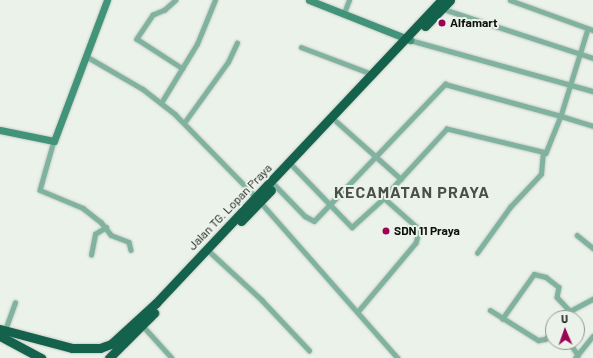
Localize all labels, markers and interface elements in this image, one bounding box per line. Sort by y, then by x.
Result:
place label: Alfamart [450,16,497,30]
marker: Alfamart [437,18,447,28]
street label: Jalan TG. Lopan Praya [185,161,275,253]
district label: KECAMATAN PRAYA [334,182,490,202]
place label: SDN 11 Praya [394,224,460,238]
marker: SDN 11 Praya [381,226,391,236]
north arrow [545,310,585,350]
text: U [561,312,568,325]

